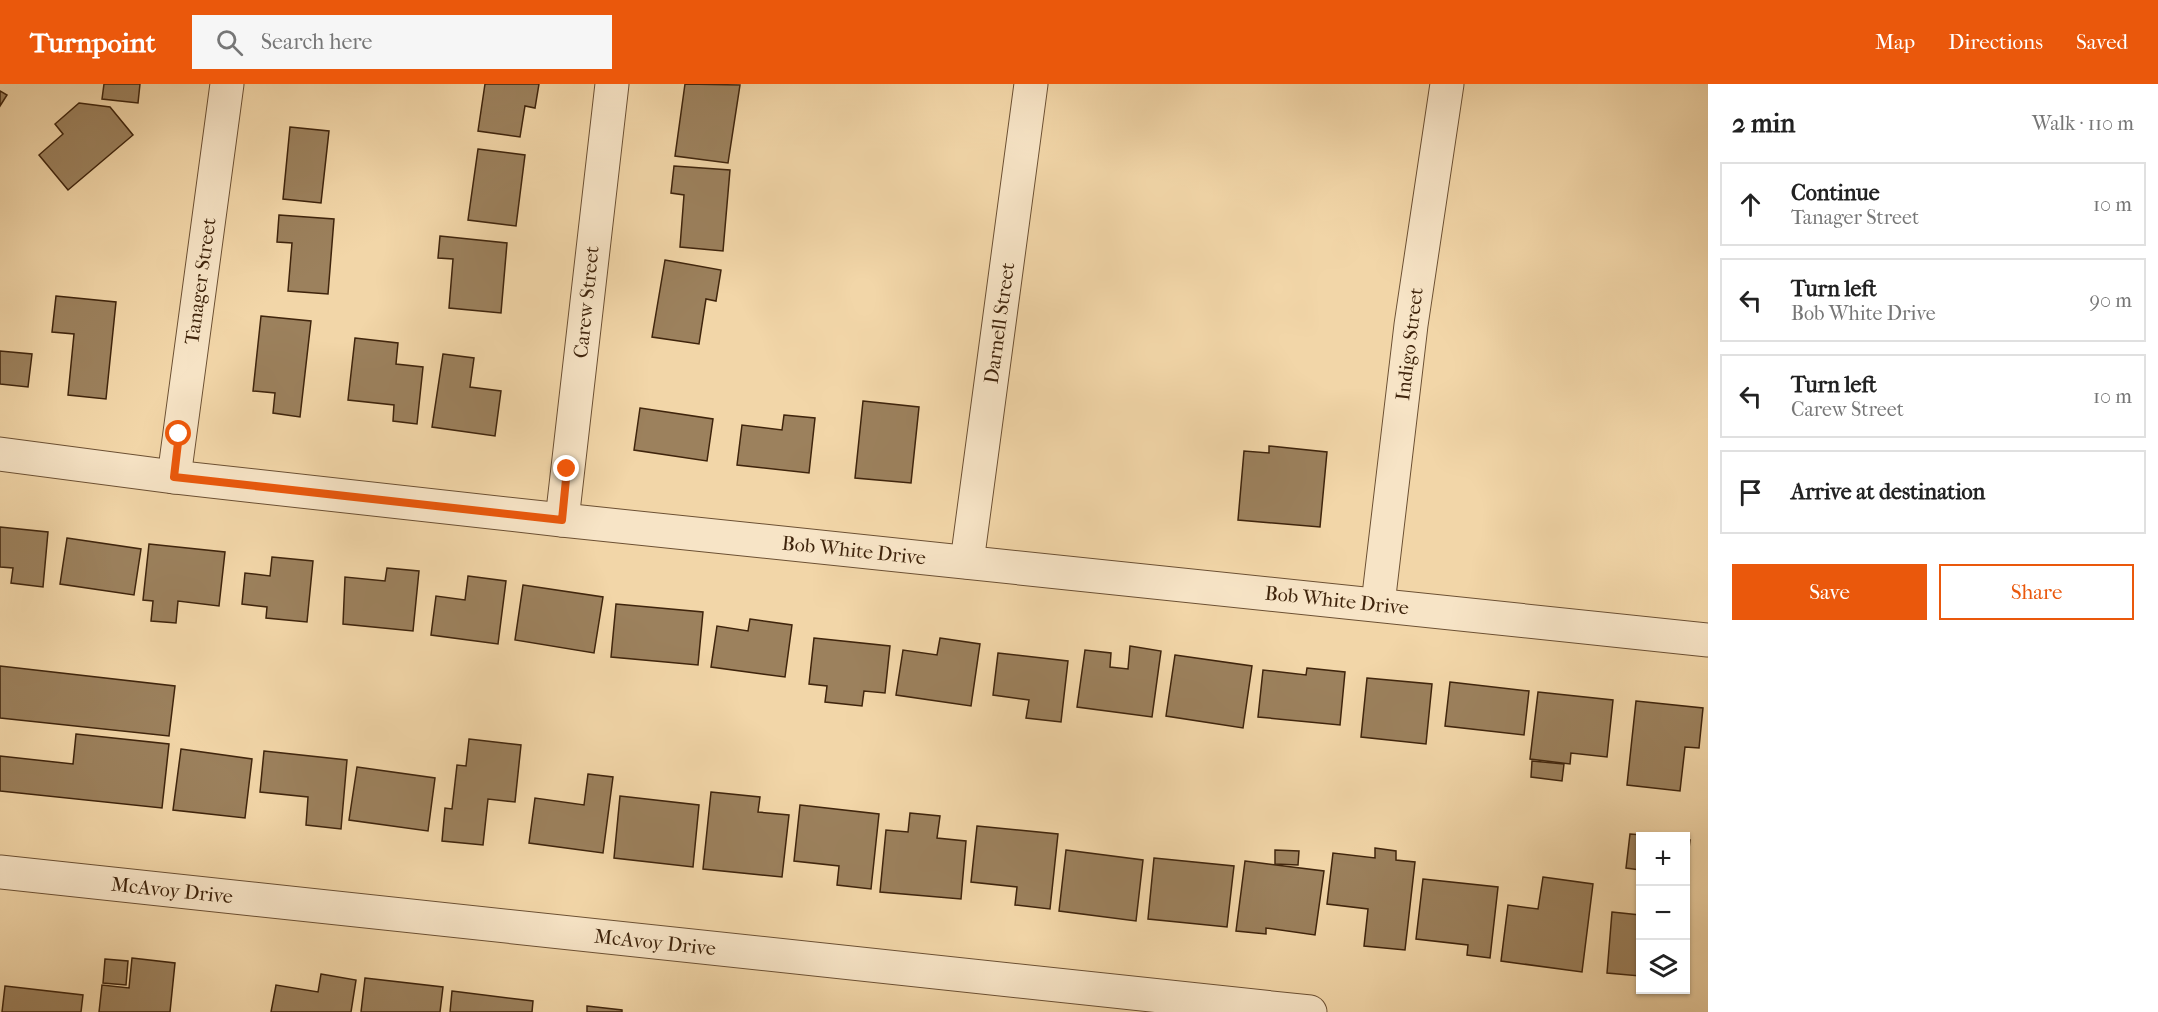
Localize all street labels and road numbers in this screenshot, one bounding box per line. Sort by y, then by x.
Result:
street label: Tanager Street [180,216,221,346]
street label: Carew Street [569,245,604,359]
street label: Darnell Street [980,261,1019,385]
street label: Indigo Street [1391,286,1428,402]
street label: Bob White Drive [781,531,927,570]
street label: Bob White Drive [1264,581,1410,620]
street label: McAvoy Drive [110,873,234,908]
street label: McAvoy Drive [593,925,717,960]

